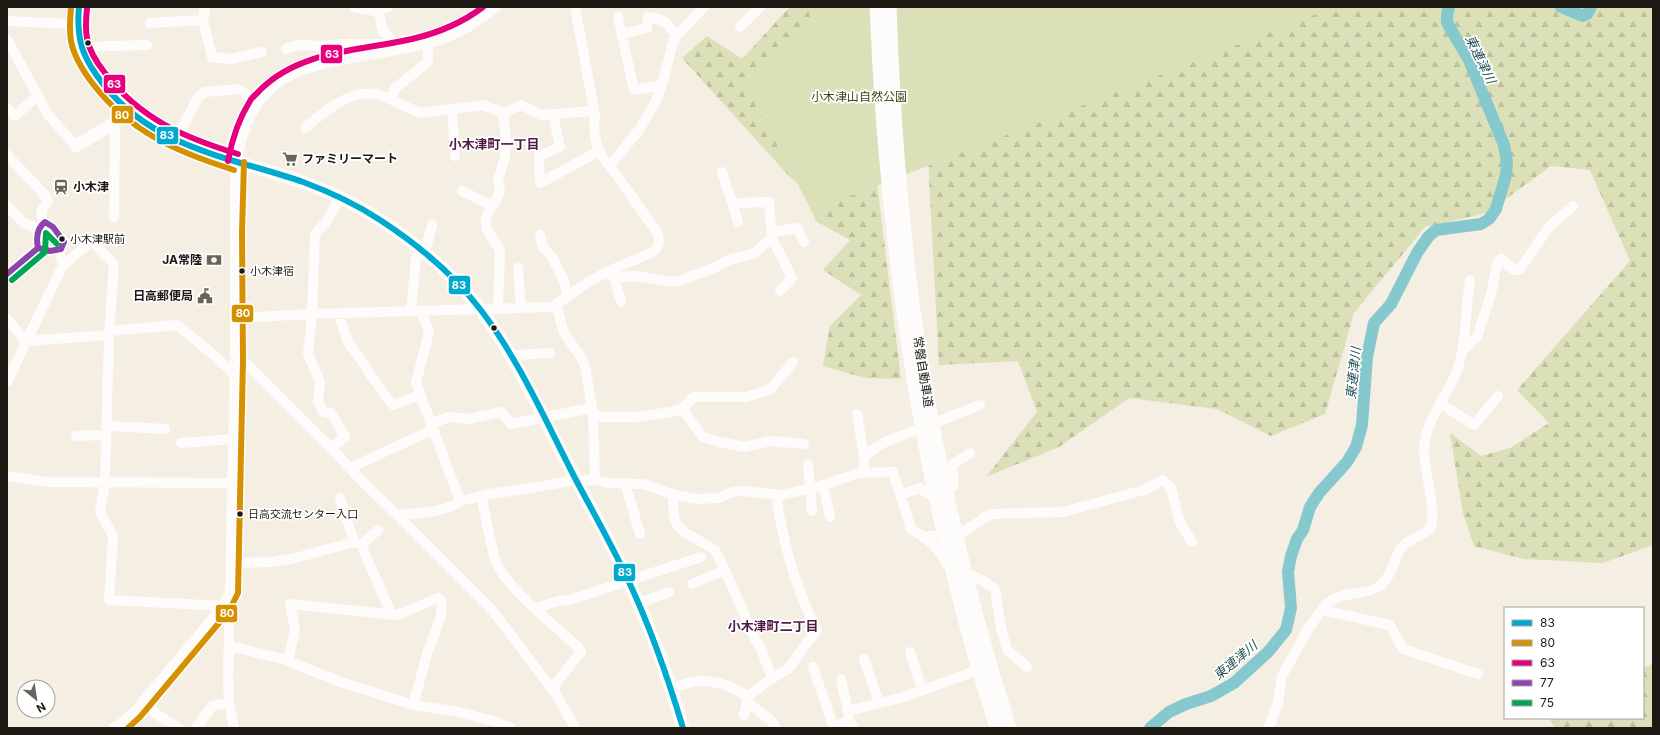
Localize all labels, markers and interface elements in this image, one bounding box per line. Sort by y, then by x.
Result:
water label: 東連津川 [1462,32,1500,88]
unlabelled marker [83,38,93,48]
line badge: 63 [320,44,343,64]
text: 63 [325,47,339,61]
line badge: 63 [103,74,126,94]
text: 63 [107,77,121,91]
park label: 小木津山自然公園 [811,89,907,104]
line badge: 80 [111,105,134,124]
text: 80 [115,108,129,122]
line badge: 83 [156,126,179,145]
text: 83 [160,128,174,142]
district label: 小木津町一丁目 [448,136,540,152]
supermarket icon: ファミリーマート [281,150,299,168]
place label: ファミリーマート [302,151,398,166]
station icon: 小木津 [52,178,70,196]
place label: 小木津 [73,179,109,194]
place label: 小木津駅前 [70,232,125,246]
marker: 小木津駅前 [57,234,67,244]
bank icon: JA常陸 [205,251,223,269]
place label: JA常陸 [162,252,202,267]
place label: 小木津宿 [250,264,294,278]
marker: 小木津宿 [237,266,247,276]
line badge: 83 [448,275,471,295]
text: 83 [452,278,466,292]
public building icon: 日高郵便局 [196,287,214,305]
place label: 日高郵便局 [133,288,193,303]
line badge: 80 [231,304,254,323]
text: 80 [236,306,250,320]
unlabelled marker [489,323,499,333]
street label: 常磐自動車道 [910,335,937,409]
water label: 東連津川 [1342,344,1364,400]
place label: 日高交流センター入口 [248,507,358,521]
marker: 日高交流センター入口 [235,509,245,519]
line badge: 83 [613,563,636,582]
text: 83 [618,565,632,579]
line badge: 80 [215,604,238,623]
text: 80 [220,606,234,620]
legend [1504,607,1644,719]
text: 83 [1540,615,1555,630]
district label: 小木津町二丁目 [727,618,819,634]
text: 80 [1540,635,1555,650]
water label: 東連津川 [1210,636,1262,683]
text: 63 [1540,655,1555,670]
text: 77 [1540,675,1554,690]
north arrow [16,679,56,719]
text: 75 [1540,695,1554,710]
text: N [34,700,48,716]

